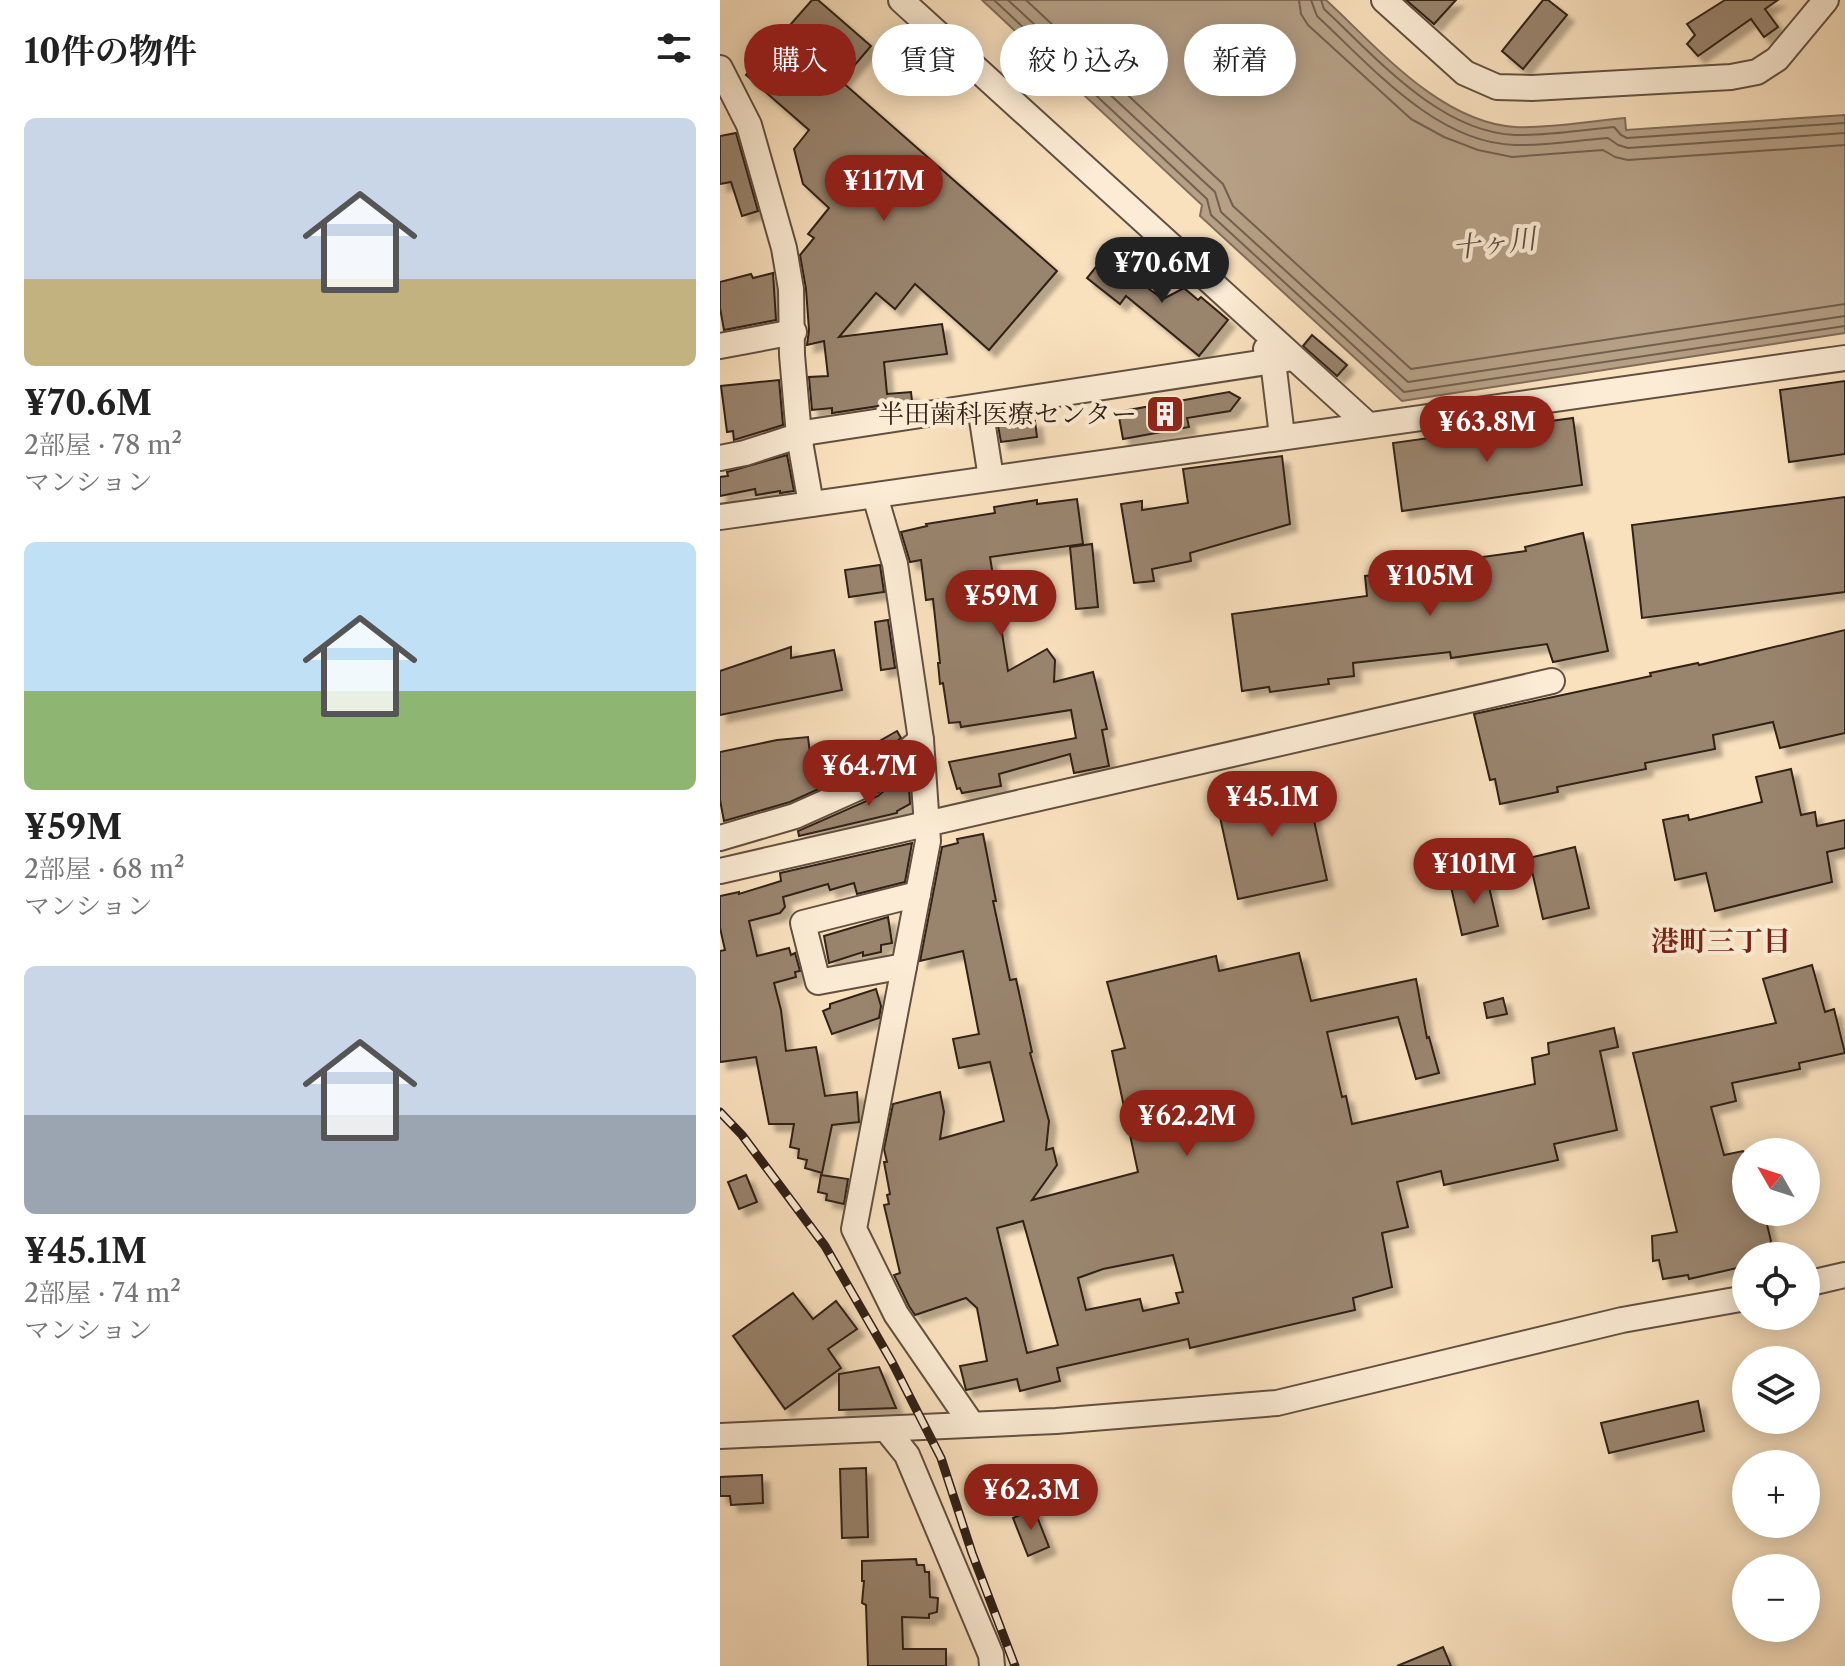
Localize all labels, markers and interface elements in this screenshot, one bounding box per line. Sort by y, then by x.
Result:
chip: 購入 [744,24,856,96]
chip: 賃貸 [872,24,984,96]
chip: 絞り込み [1000,24,1168,96]
chip: 新着 [1184,24,1296,96]
icon: filters [652,26,696,70]
text: 10件の物件 [24,30,197,72]
pin: ¥117M [828,155,940,223]
text: ¥117M [843,165,925,197]
icon: home [288,170,432,314]
water label: 十ヶ川 [1450,221,1541,265]
pin: ¥70.6M [1097,237,1227,305]
text: ¥70.6M [1113,247,1211,279]
text: ¥70.6M [24,382,152,424]
building icon: 半田歯科医療センター [1144,393,1186,435]
pin: ¥63.8M [1422,396,1552,464]
place label: 半田歯科医療センター [878,398,1137,430]
text: ¥63.8M [1438,406,1536,438]
text: 2部屋 · 78 m² [24,429,182,461]
text: マンション [24,466,153,498]
pin: ¥105M [1374,550,1486,618]
text: ¥105M [1386,560,1474,592]
pin: ¥59M [954,570,1048,638]
text: ¥59M [963,580,1039,612]
icon: home [288,594,432,738]
pin: ¥64.7M [804,740,934,808]
text: ¥64.7M [821,750,917,782]
pin: ¥45.1M [1207,771,1337,839]
text: ¥45.1M [1225,781,1319,813]
text: ¥59M [24,806,122,848]
pin: ¥101M [1418,838,1530,906]
text: ¥101M [1431,848,1517,880]
text: 2部屋 · 68 m² [24,853,185,885]
text: マンション [24,890,153,922]
district label: 港町三丁目 [1651,924,1791,958]
icon: home [288,1018,432,1162]
pin: ¥62.2M [1122,1090,1252,1158]
text: ¥62.2M [1138,1100,1236,1132]
north arrow [1732,1138,1820,1226]
map controls [1732,1138,1820,1642]
text: ¥45.1M [24,1230,147,1272]
button: locate [1732,1242,1820,1330]
text: 2部屋 · 74 m² [24,1277,181,1309]
text: マンション [24,1314,153,1346]
button: layers [1732,1346,1820,1434]
button: + [1732,1450,1820,1538]
pin: ¥62.3M [966,1464,1096,1532]
text: ¥62.3M [982,1474,1080,1506]
button: − [1732,1554,1820,1642]

